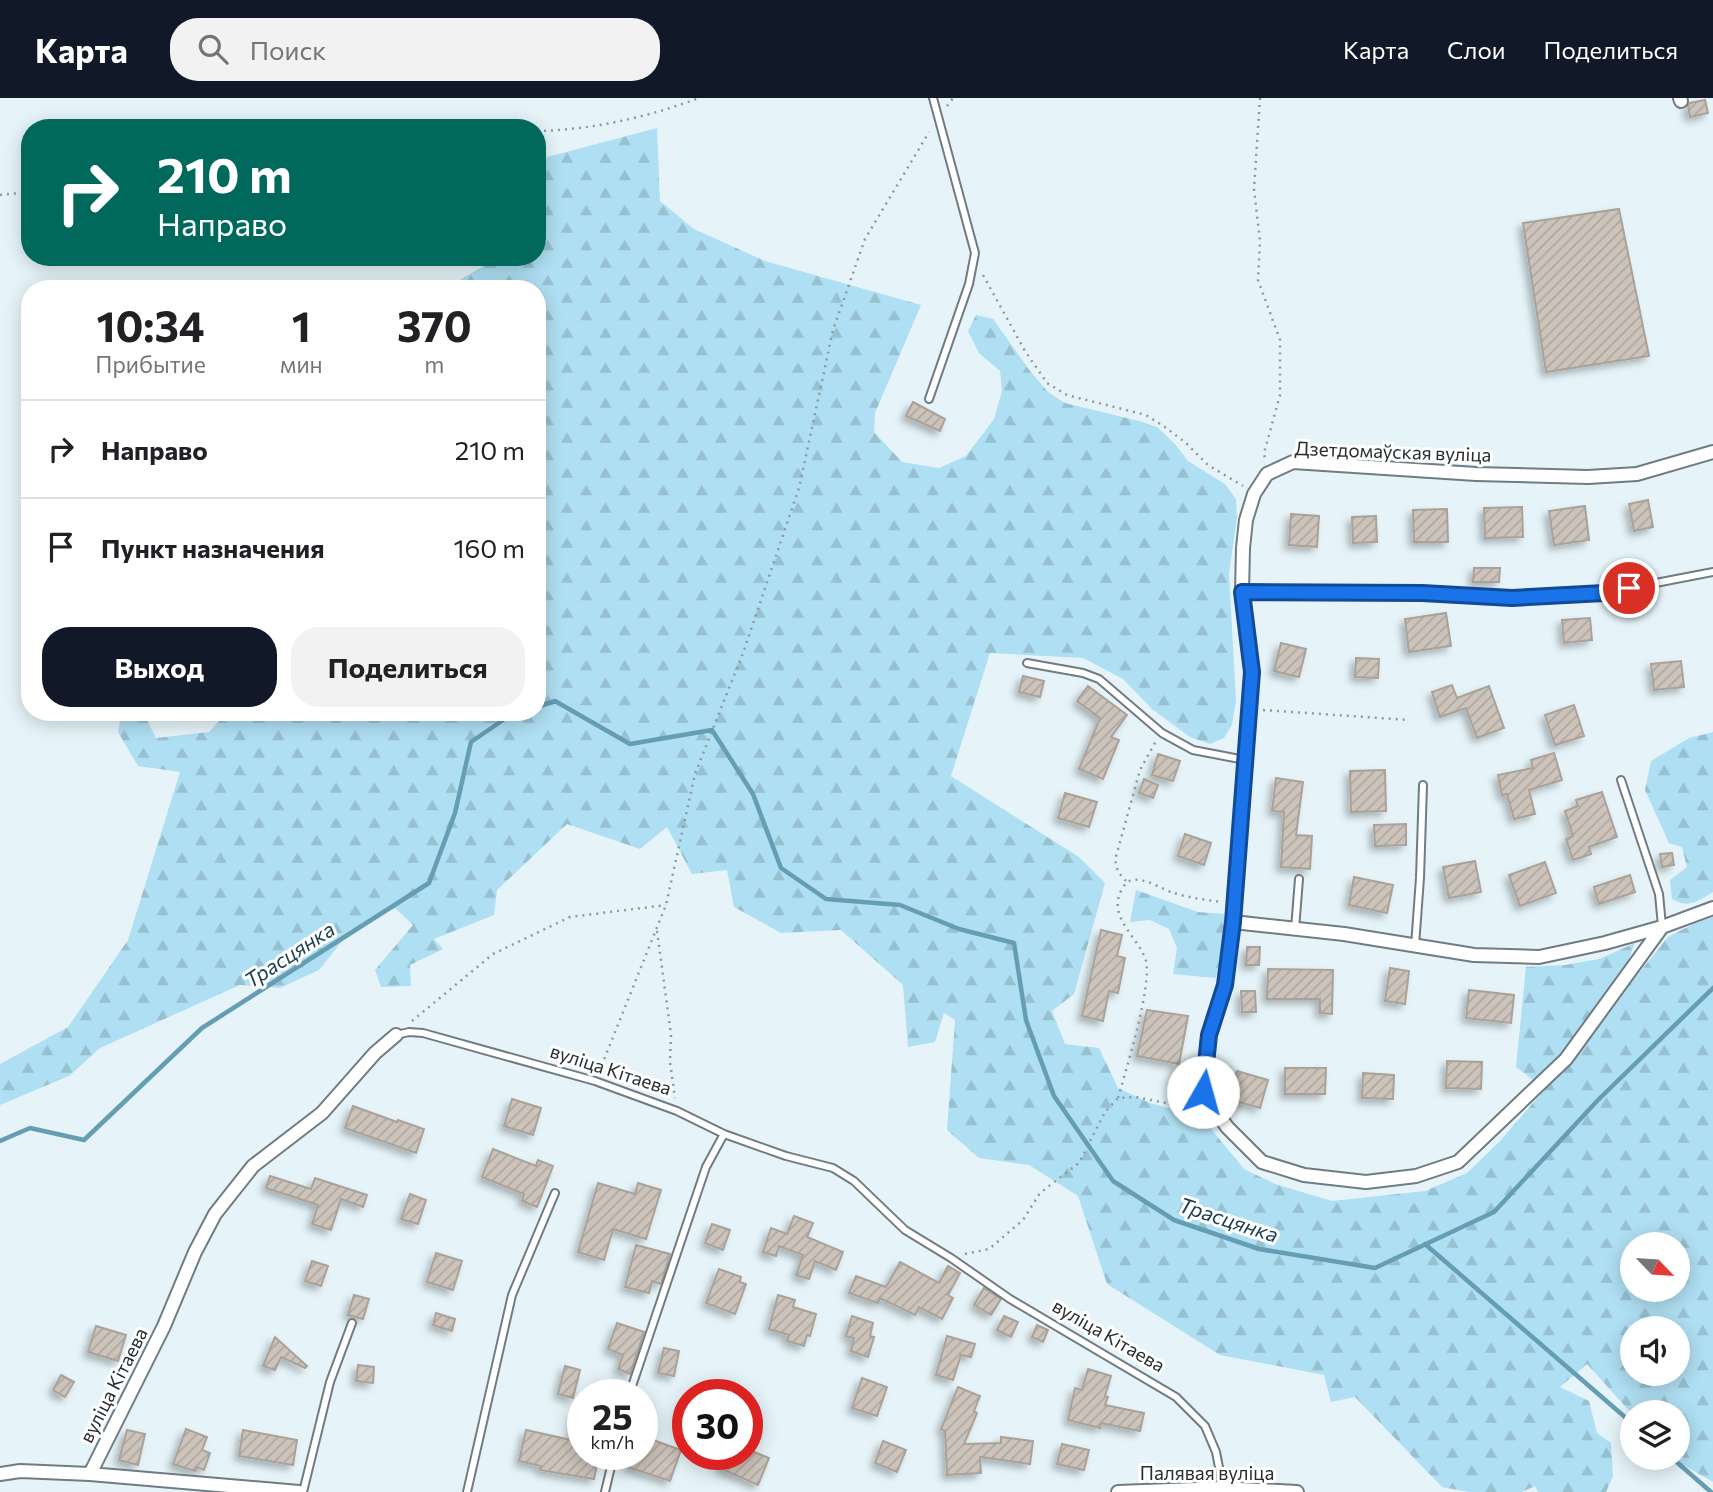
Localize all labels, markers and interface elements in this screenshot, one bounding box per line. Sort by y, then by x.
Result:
search box [170,18,660,81]
text: Карта [35,29,128,70]
icon: search [194,30,232,68]
text: Поиск [250,34,326,65]
text: Карта [1343,35,1409,64]
text: Слои [1447,35,1505,64]
text: Поделиться [1543,35,1678,64]
text: 210 m [157,143,292,203]
icon: right [42,147,133,238]
text: Направо [157,203,287,243]
text: 10:34 [96,299,205,351]
text: 1 [292,299,311,351]
text: 370 [397,299,472,351]
text: Прибытие [95,350,206,378]
text: мин [280,350,323,378]
text: m [424,350,444,378]
icon: right [42,430,80,468]
text: Направо [101,434,208,465]
text: 210 m [455,434,525,465]
street label: Дзетдомаўская вуліца [1294,436,1492,466]
icon: arrive [42,528,80,566]
text: Пункт назначения [101,532,325,563]
text: 160 m [453,532,525,563]
pin [1599,558,1659,618]
icon: arrive [1610,569,1648,607]
button: Выход [42,627,277,707]
button: Поделиться [291,627,525,707]
water label: Трасцянка [239,916,339,992]
street label: вуліца Кітаева [548,1039,674,1099]
position arrow [1166,1055,1240,1129]
water label: Трасцянка [1176,1191,1282,1247]
north arrow [1620,1232,1690,1302]
map controls [1620,1232,1690,1470]
street label: вуліца Кітаева [1049,1294,1169,1376]
button: sound [1620,1316,1690,1386]
street label: вуліца Кітаева [74,1324,152,1446]
speed limit sign: 30 [672,1379,763,1470]
text: 25 [592,1394,633,1437]
button: layers [1620,1400,1690,1470]
text: km/h [591,1431,634,1453]
street label: Палявая вуліца [1140,1461,1274,1484]

